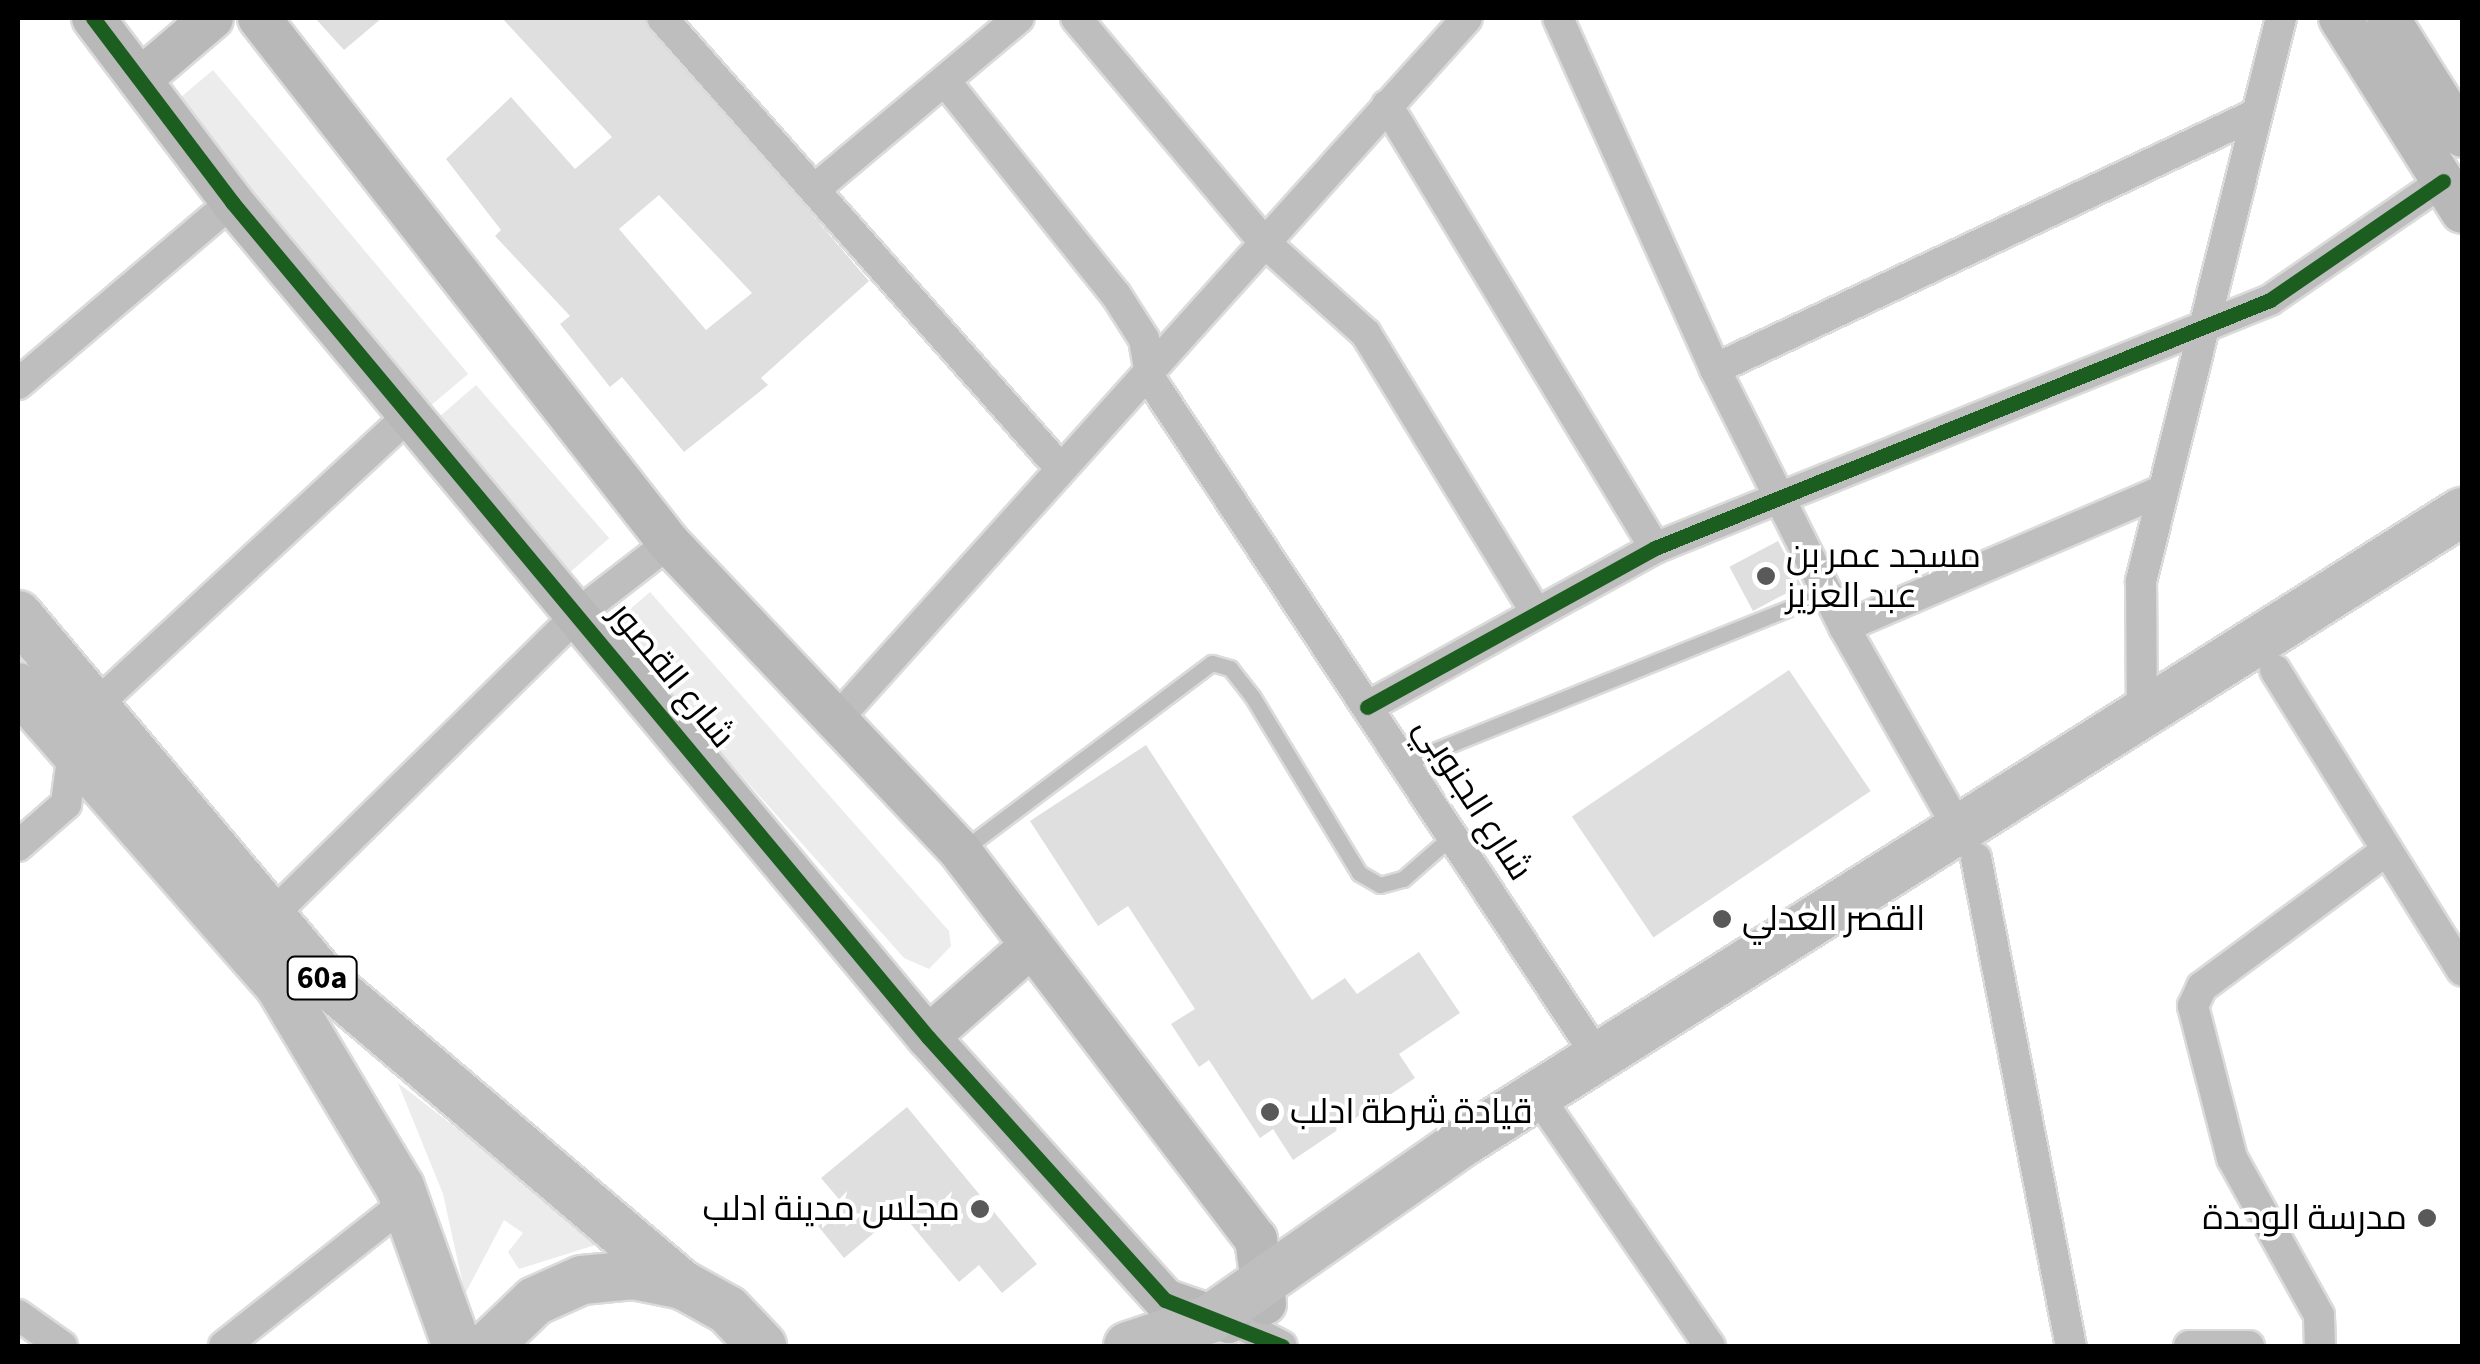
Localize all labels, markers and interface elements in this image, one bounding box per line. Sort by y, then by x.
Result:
place label: مسجد عمر بن عبد العزيز [1786,535,1981,617]
marker: مسجد عمر بن عبد العزيز [1755,565,1777,587]
street label: شارع القصور [600,594,744,756]
street label: شارع الجنوبي [1405,710,1541,888]
place label: القصر العدلي [1742,898,1925,940]
marker: القصر العدلي [1711,908,1733,930]
road number: 60a [284,951,360,1005]
place label: قيادة شرطة ادلب [1290,1091,1533,1133]
marker: قيادة شرطة ادلب [1259,1101,1281,1123]
place label: مجلس مدينة ادلب [702,1188,960,1230]
place label: مدرسة الوحدة [2203,1197,2407,1239]
marker: مجلس مدينة ادلب [969,1198,991,1220]
marker: مدرسة الوحدة [2416,1207,2438,1229]

